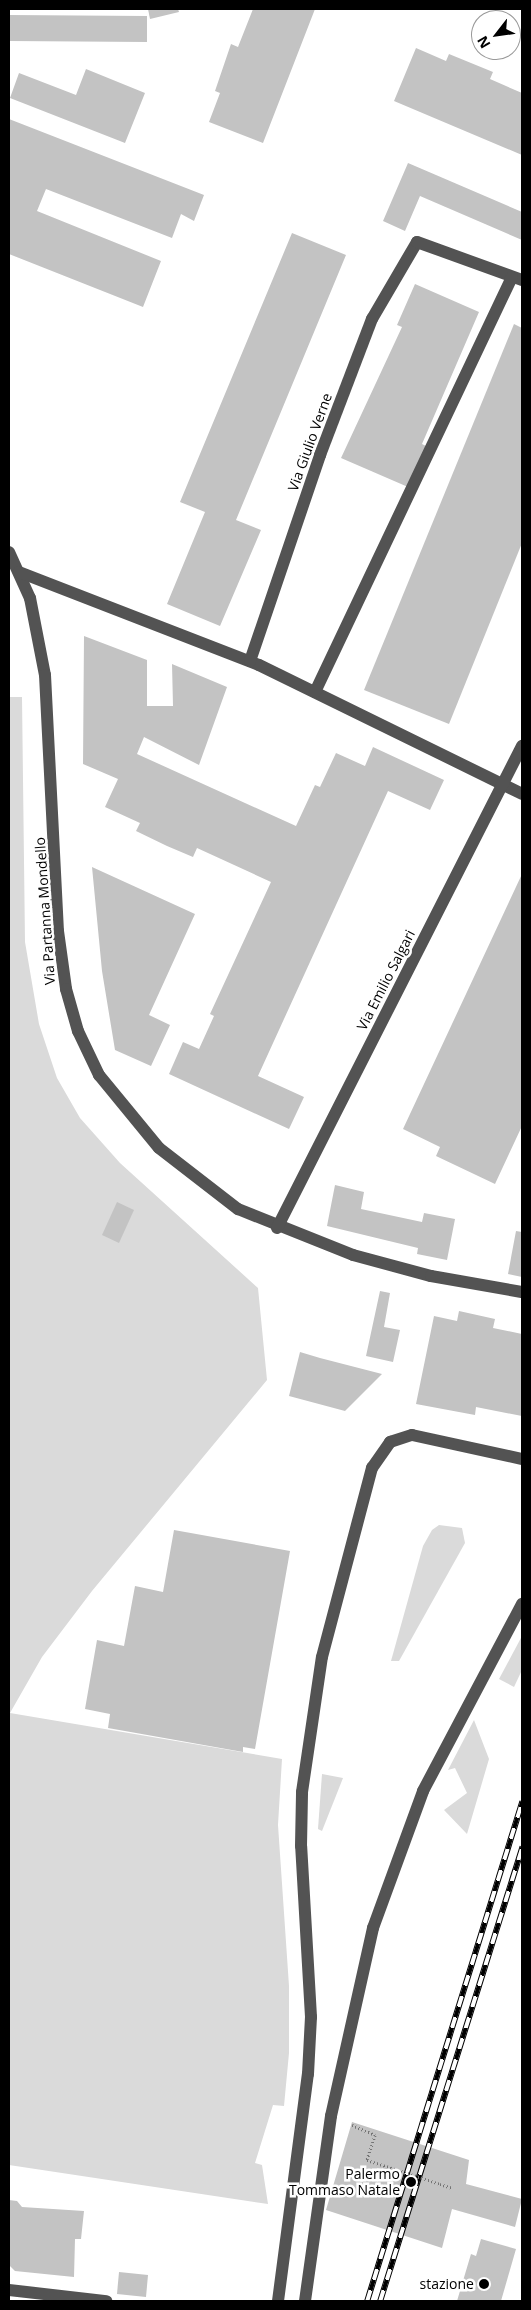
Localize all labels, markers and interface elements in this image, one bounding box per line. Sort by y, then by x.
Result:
north arrow [471,10,521,60]
text: N [472,33,495,52]
street label: Via Giulio Verne [284,391,336,493]
street label: Via Partanna Mondello [31,837,59,985]
street label: Via Emilio Salgari [353,927,419,1033]
place label: Palermo Tommaso Natale [289,2166,400,2198]
marker: Palermo Tommaso Natale [404,2175,418,2189]
place label: stazione [420,2276,474,2292]
marker: stazione [478,2278,490,2290]

